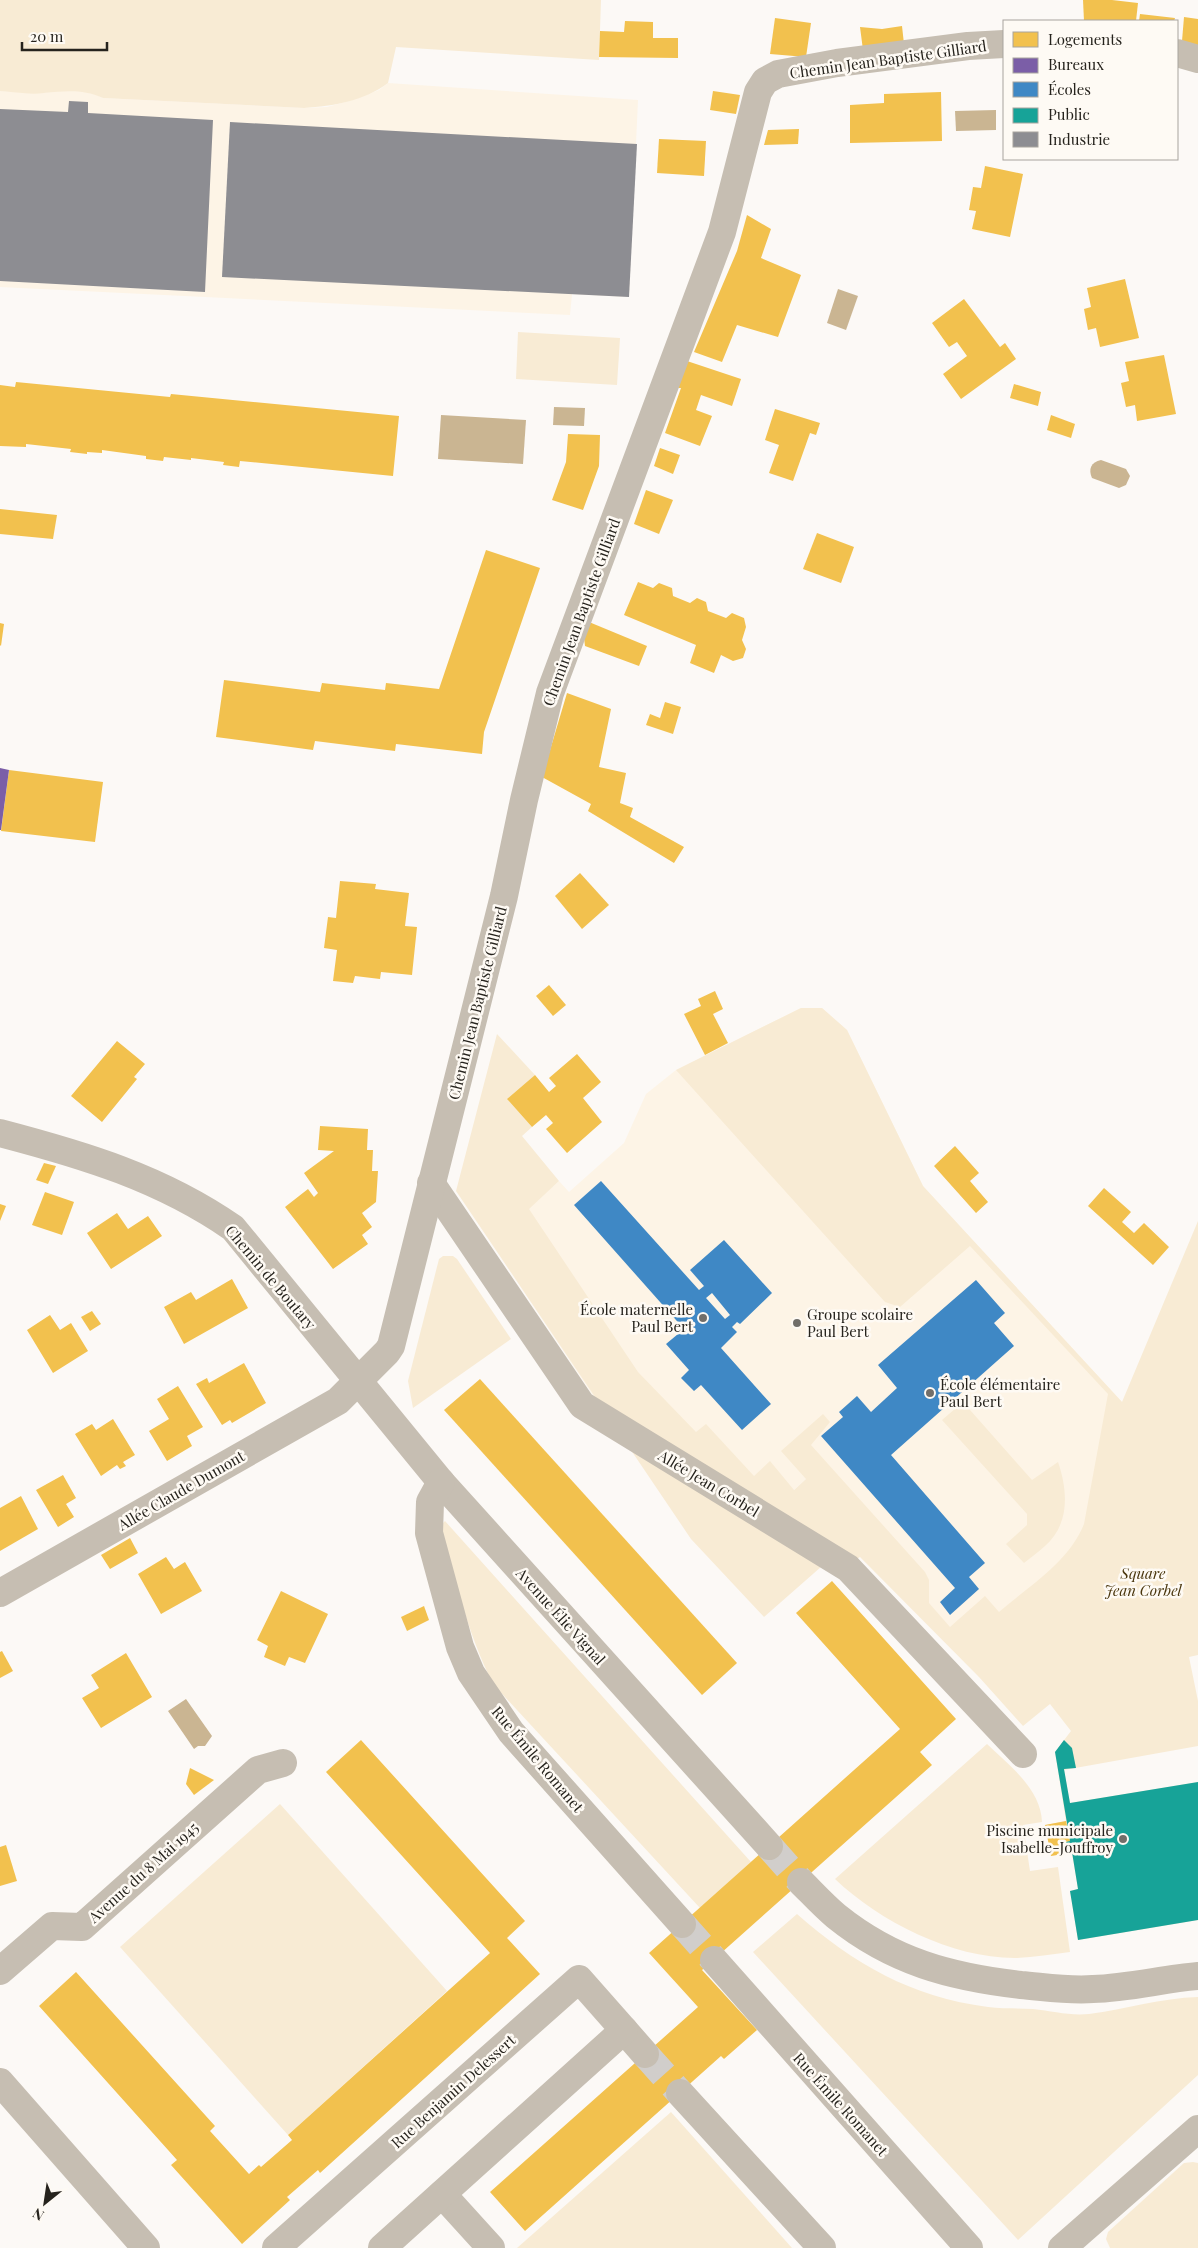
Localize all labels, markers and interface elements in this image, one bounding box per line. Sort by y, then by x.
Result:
scale bar [22,20,108,52]
legend [1003,20,1178,160]
text: 20 m [30,26,64,46]
text: Logements [1048,29,1122,49]
street label: Chemin Jean Baptiste Gilliard [788,35,988,83]
text: Bureaux [1048,54,1104,74]
text: Écoles [1048,79,1091,99]
text: Public [1048,104,1090,124]
text: Industrie [1048,129,1110,149]
street label: Chemin Jean Baptiste Gilliard [538,515,624,709]
street label: Chemin Jean Baptiste Gilliard [443,904,511,1102]
street label: Chemin de Boutary [221,1221,321,1334]
place label: École maternelle Paul Bert [580,1299,694,1336]
place label: Groupe scolaire Paul Bert [807,1304,913,1341]
marker: École maternelle Paul Bert [697,1312,709,1324]
marker: Groupe scolaire Paul Bert [791,1317,803,1329]
place label: École élémentaire Paul Bert [940,1374,1060,1411]
marker: École élémentaire Paul Bert [924,1387,936,1399]
street label: Allée Jean Corbel [654,1444,763,1521]
street label: Allée Claude Dumont [113,1445,249,1535]
street label: Avenue Élie Vignal [511,1563,610,1669]
park label: Square Jean Corbel [1104,1563,1183,1600]
street label: Rue Émile Romanet [488,1702,589,1817]
street label: Avenue du 8 Mai 1945 [83,1817,202,1927]
place label: Piscine municipale Isabelle-Jouffroy [986,1820,1113,1857]
marker: Piscine municipale Isabelle-Jouffroy [1117,1833,1129,1845]
street label: Rue Benjamin Delessert [387,2029,520,2152]
street label: Rue Émile Romanet [789,2048,893,2160]
north arrow [20,2178,70,2228]
text: N [29,2204,47,2225]

